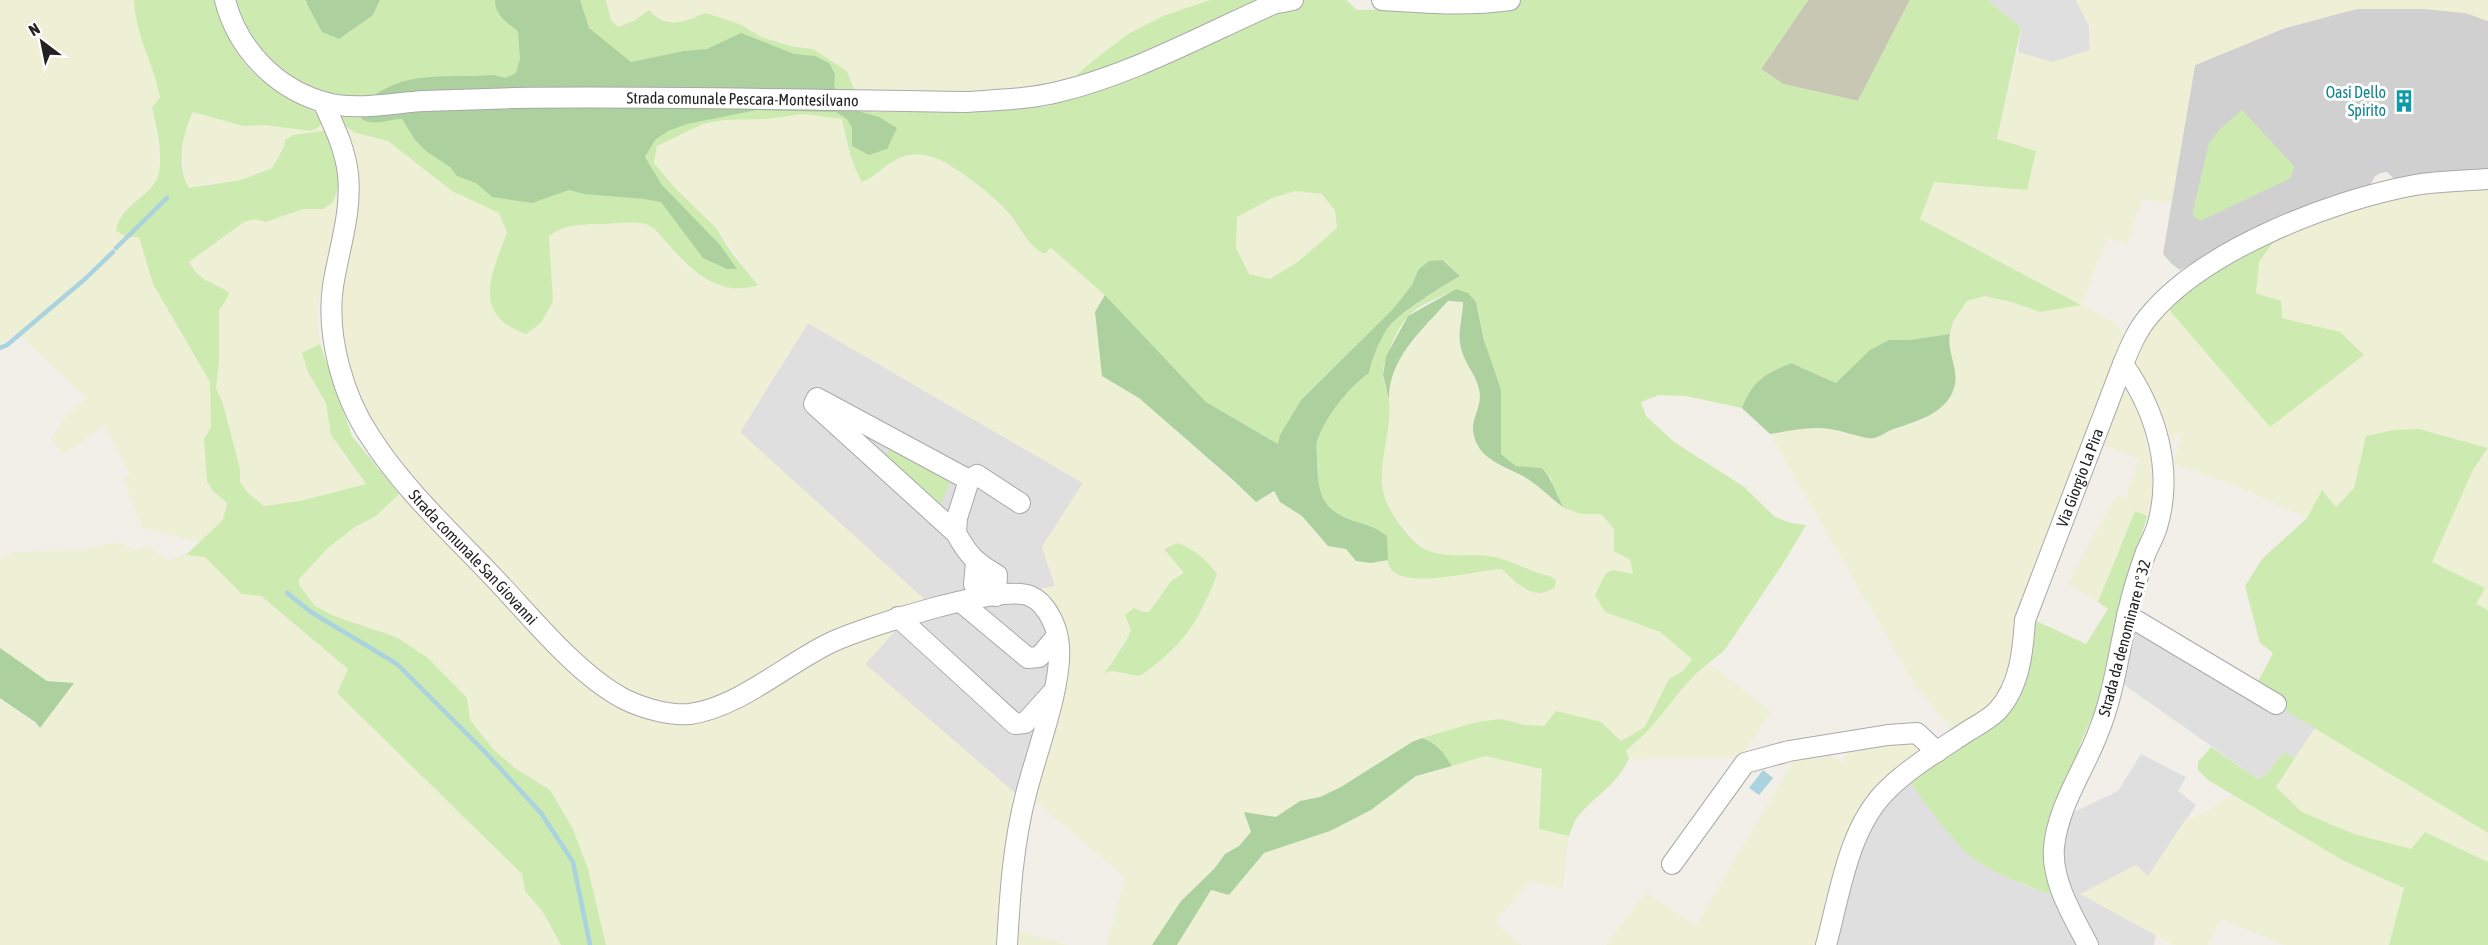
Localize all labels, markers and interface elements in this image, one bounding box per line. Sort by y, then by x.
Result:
north arrow [12,12,72,72]
text: N [25,19,43,39]
place label: Oasi Dello Spirito [2326,83,2386,120]
street label: Strada comunale Pescara-Montesilvano [626,88,859,109]
building icon: Oasi Dello Spirito [2391,88,2417,114]
street label: Via Giorgio La Pira [2052,426,2107,530]
street label: Strada comunale San Giovanni [405,486,541,628]
street label: Strada da denominare nº 32 [2094,558,2154,718]

